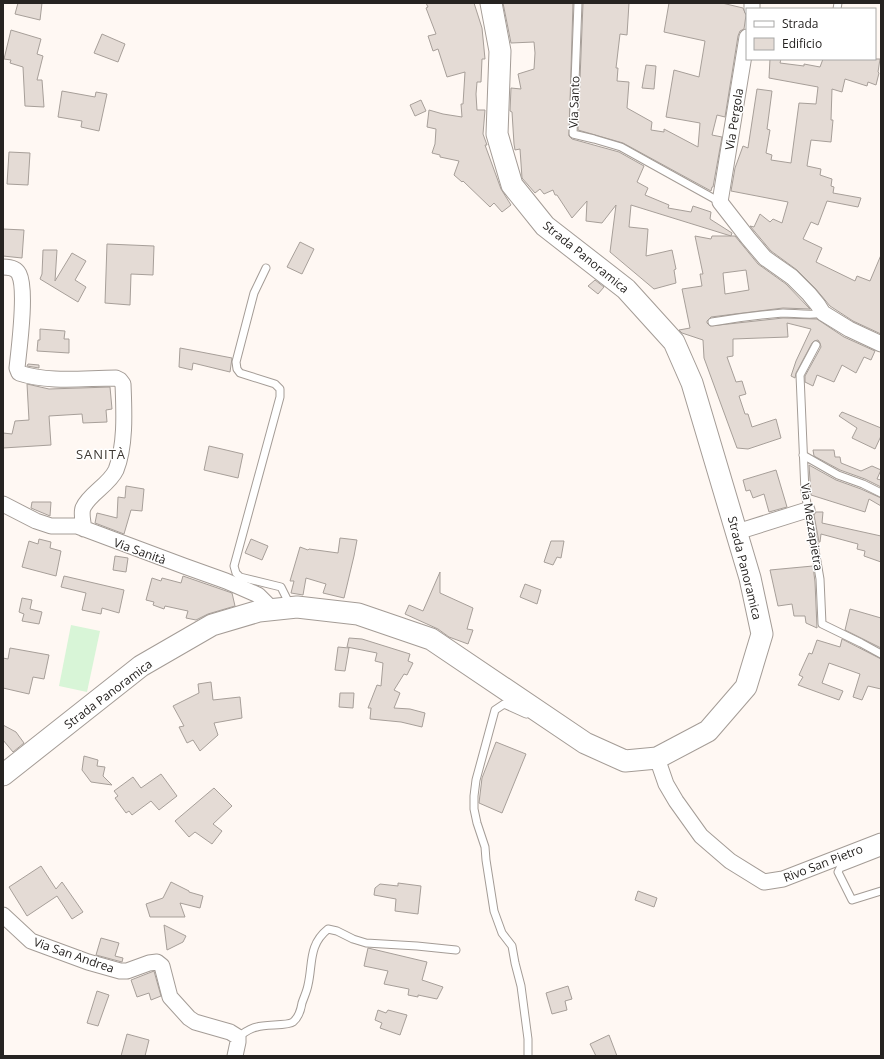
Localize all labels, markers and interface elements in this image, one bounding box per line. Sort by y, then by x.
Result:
legend [746,8,876,60]
text: Strada [782,15,818,32]
text: Edificio [782,35,822,52]
street label: Via Santo [565,76,583,128]
street label: Via Pergola [721,87,747,151]
street label: Strada Panoramica [539,217,633,297]
district label: SANITÀ [76,445,126,463]
street label: Via Mezzapietra [797,482,827,572]
street label: Strada Panoramica [724,514,766,622]
street label: Via Sanità [111,534,169,568]
street label: Strada Panoramica [60,655,156,733]
street label: Rivo San Pietro [781,840,865,886]
street label: Via San Andrea [31,933,117,977]

